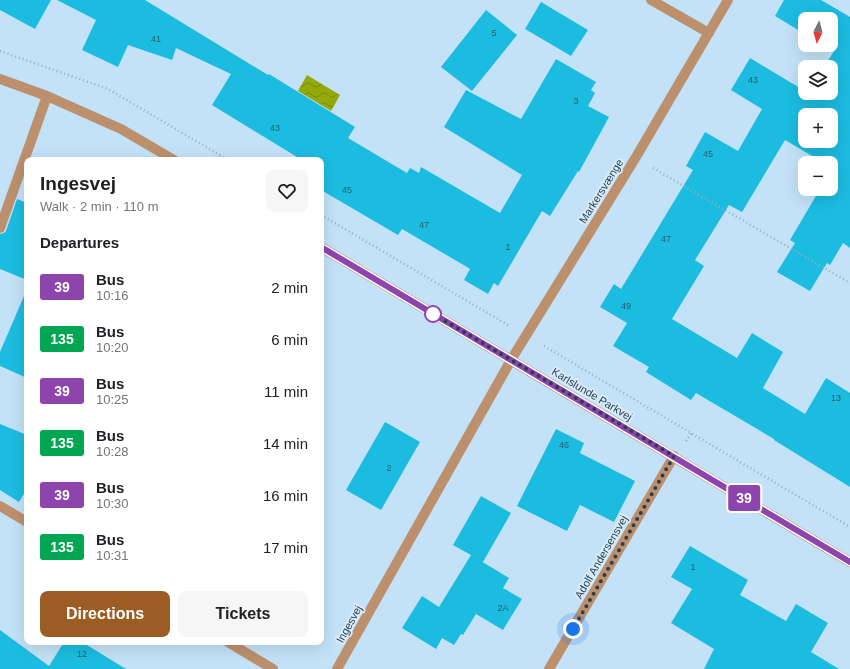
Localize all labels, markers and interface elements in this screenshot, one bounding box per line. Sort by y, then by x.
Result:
north arrow [798,12,838,52]
map controls [798,12,838,196]
house number: 5 [491,28,497,38]
house number: 41 [151,34,161,44]
button: layers [798,60,838,100]
house number: 43 [748,75,758,85]
house number: 3 [573,96,579,106]
button: + [798,108,838,148]
house number: 43 [270,123,280,133]
house number: 45 [703,149,713,159]
button: − [798,156,838,196]
street label: Markersvænge [576,157,626,225]
button: heart [266,170,308,212]
text: Ingesvej [40,173,116,194]
house number: 45 [342,185,352,195]
text: Walk · 2 min · 110 m [40,199,158,214]
house number: 47 [419,220,429,230]
text: Departures [40,234,119,251]
house number: 47 [661,234,671,244]
house number: 1 [505,242,511,252]
text: Bus [96,271,124,288]
text: 39 [54,279,70,295]
text: 2 min [271,279,308,296]
text: 10:16 [96,288,129,303]
house number: 49 [621,301,631,311]
unlabelled marker [424,305,442,323]
text: Bus [96,323,124,340]
text: 135 [50,331,74,347]
text: 6 min [271,331,308,348]
text: 10:20 [96,340,129,355]
street label: Karlslunde Parkvej [550,365,634,423]
text: Bus [96,375,124,392]
text: 39 [54,383,70,399]
text: 11 min [264,383,308,400]
text: 10:25 [96,392,129,407]
house number: 13 [831,393,841,403]
text: Bus [96,427,124,444]
text: 135 [50,435,74,451]
text: 14 min [263,435,308,452]
house number: 46 [559,440,569,450]
text: 10:28 [96,444,129,459]
house number: 2 [386,463,392,473]
text: Bus [96,479,124,496]
line badge: 39 [726,485,762,511]
text: 39 [54,487,70,503]
text: 16 min [263,487,308,504]
text: 39 [736,490,752,506]
text: 10:30 [96,496,129,511]
street label: Adolf Andersensvej [572,513,630,601]
text: Bus [96,531,124,548]
text: 135 [50,539,74,555]
text: 17 min [263,539,308,556]
text: 10:31 [96,548,129,563]
house number: 1 [690,562,696,572]
button: Directions [40,591,170,637]
button: Tickets [178,591,308,637]
street label: Ingesvej [334,603,364,645]
house number: 2A [497,603,509,613]
your location [563,619,583,639]
house number: 12 [77,649,87,659]

